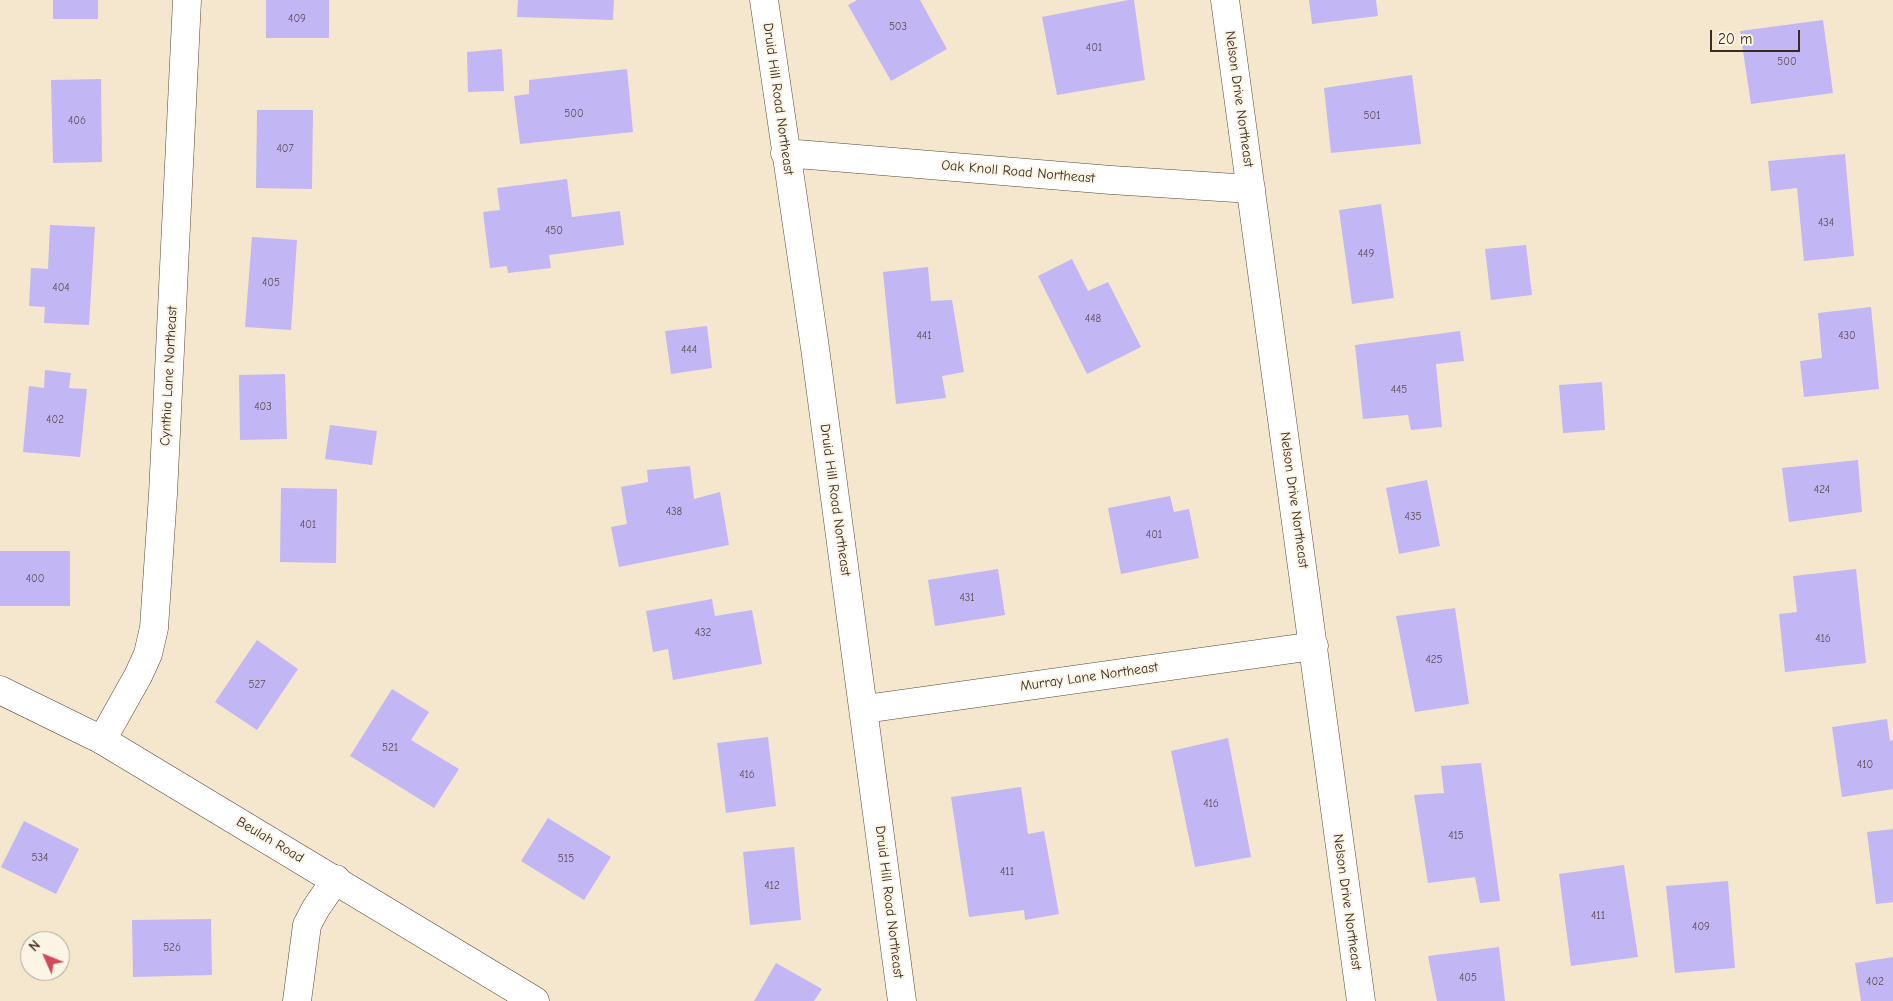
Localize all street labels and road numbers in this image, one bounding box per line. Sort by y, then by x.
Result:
street label: Druid Hill Road Northeast [759,22,797,176]
street label: Nelson Drive Northeast [1221,30,1257,168]
street label: Oak Knoll Road Northeast [940,157,1096,187]
street label: Cynthia Lane Northeast [157,305,181,447]
street label: Druid Hill Road Northeast [816,423,854,577]
street label: Nelson Drive Northeast [1276,431,1312,569]
street label: Murray Lane Northeast [1019,659,1159,695]
street label: Beulah Road [233,813,307,867]
street label: Druid Hill Road Northeast [871,825,907,979]
street label: Nelson Drive Northeast [1329,833,1365,971]

